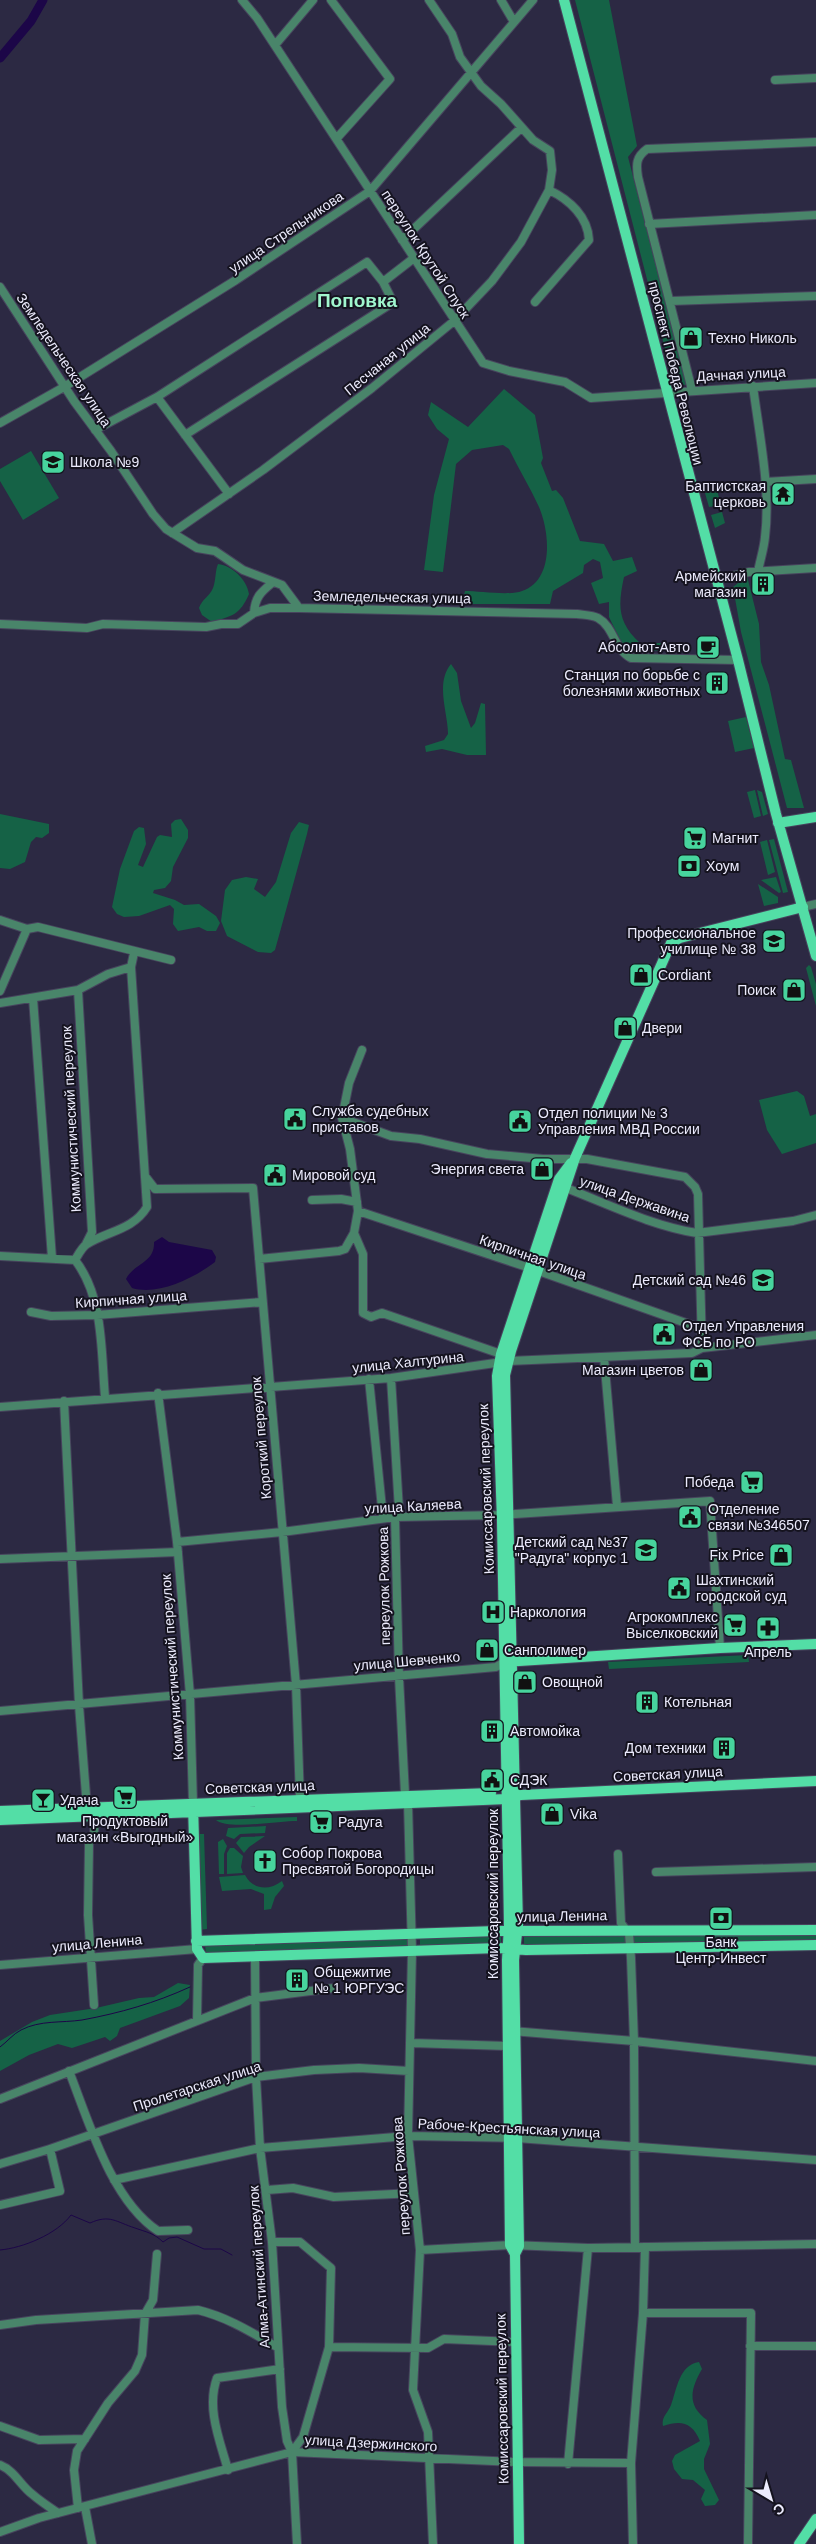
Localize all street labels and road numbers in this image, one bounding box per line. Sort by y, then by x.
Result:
street label: переулок Крутой Спуск [378,187,474,322]
street label: улица Стрельникова [226,188,346,276]
street label: проспект Победа Революции [645,280,707,466]
street label: Земледельческая улица [13,290,115,430]
street label: Песчаная улица [341,320,433,398]
street label: Дачная улица [696,364,786,384]
street label: Земледельческая улица [313,588,471,606]
street label: Коммунистический переулок [58,1025,84,1213]
street label: улица Державина [578,1173,692,1225]
street label: Кирпичная улица [477,1231,589,1283]
street label: Кирпичная улица [75,1287,188,1311]
street label: улица Халтурина [351,1348,465,1376]
street label: Короткий переулок [248,1375,274,1500]
street label: Комиссаровский переулок [475,1403,497,1574]
street label: улица Каляева [364,1495,462,1517]
street label: переулок Рожкова [375,1526,393,1645]
street label: Коммунистический переулок [157,1573,186,1761]
street label: улица Шевченко [353,1648,461,1674]
street label: Советская улица [613,1763,724,1785]
street label: Советская улица [205,1777,315,1797]
street label: Комиссаровский переулок [485,1808,501,1979]
street label: улица Ленина [517,1907,608,1925]
street label: улица Ленина [51,1931,143,1955]
street label: Пролетарская улица [131,2058,263,2114]
street label: Рабоче-Крестьянская улица [417,2115,601,2141]
street label: переулок Рожкова [389,2116,413,2236]
street label: Алма-Атинский переулок [245,2184,273,2349]
street label: Комиссаровский переулок [492,2313,511,2484]
street label: улица Дзержинского [304,2432,438,2454]

